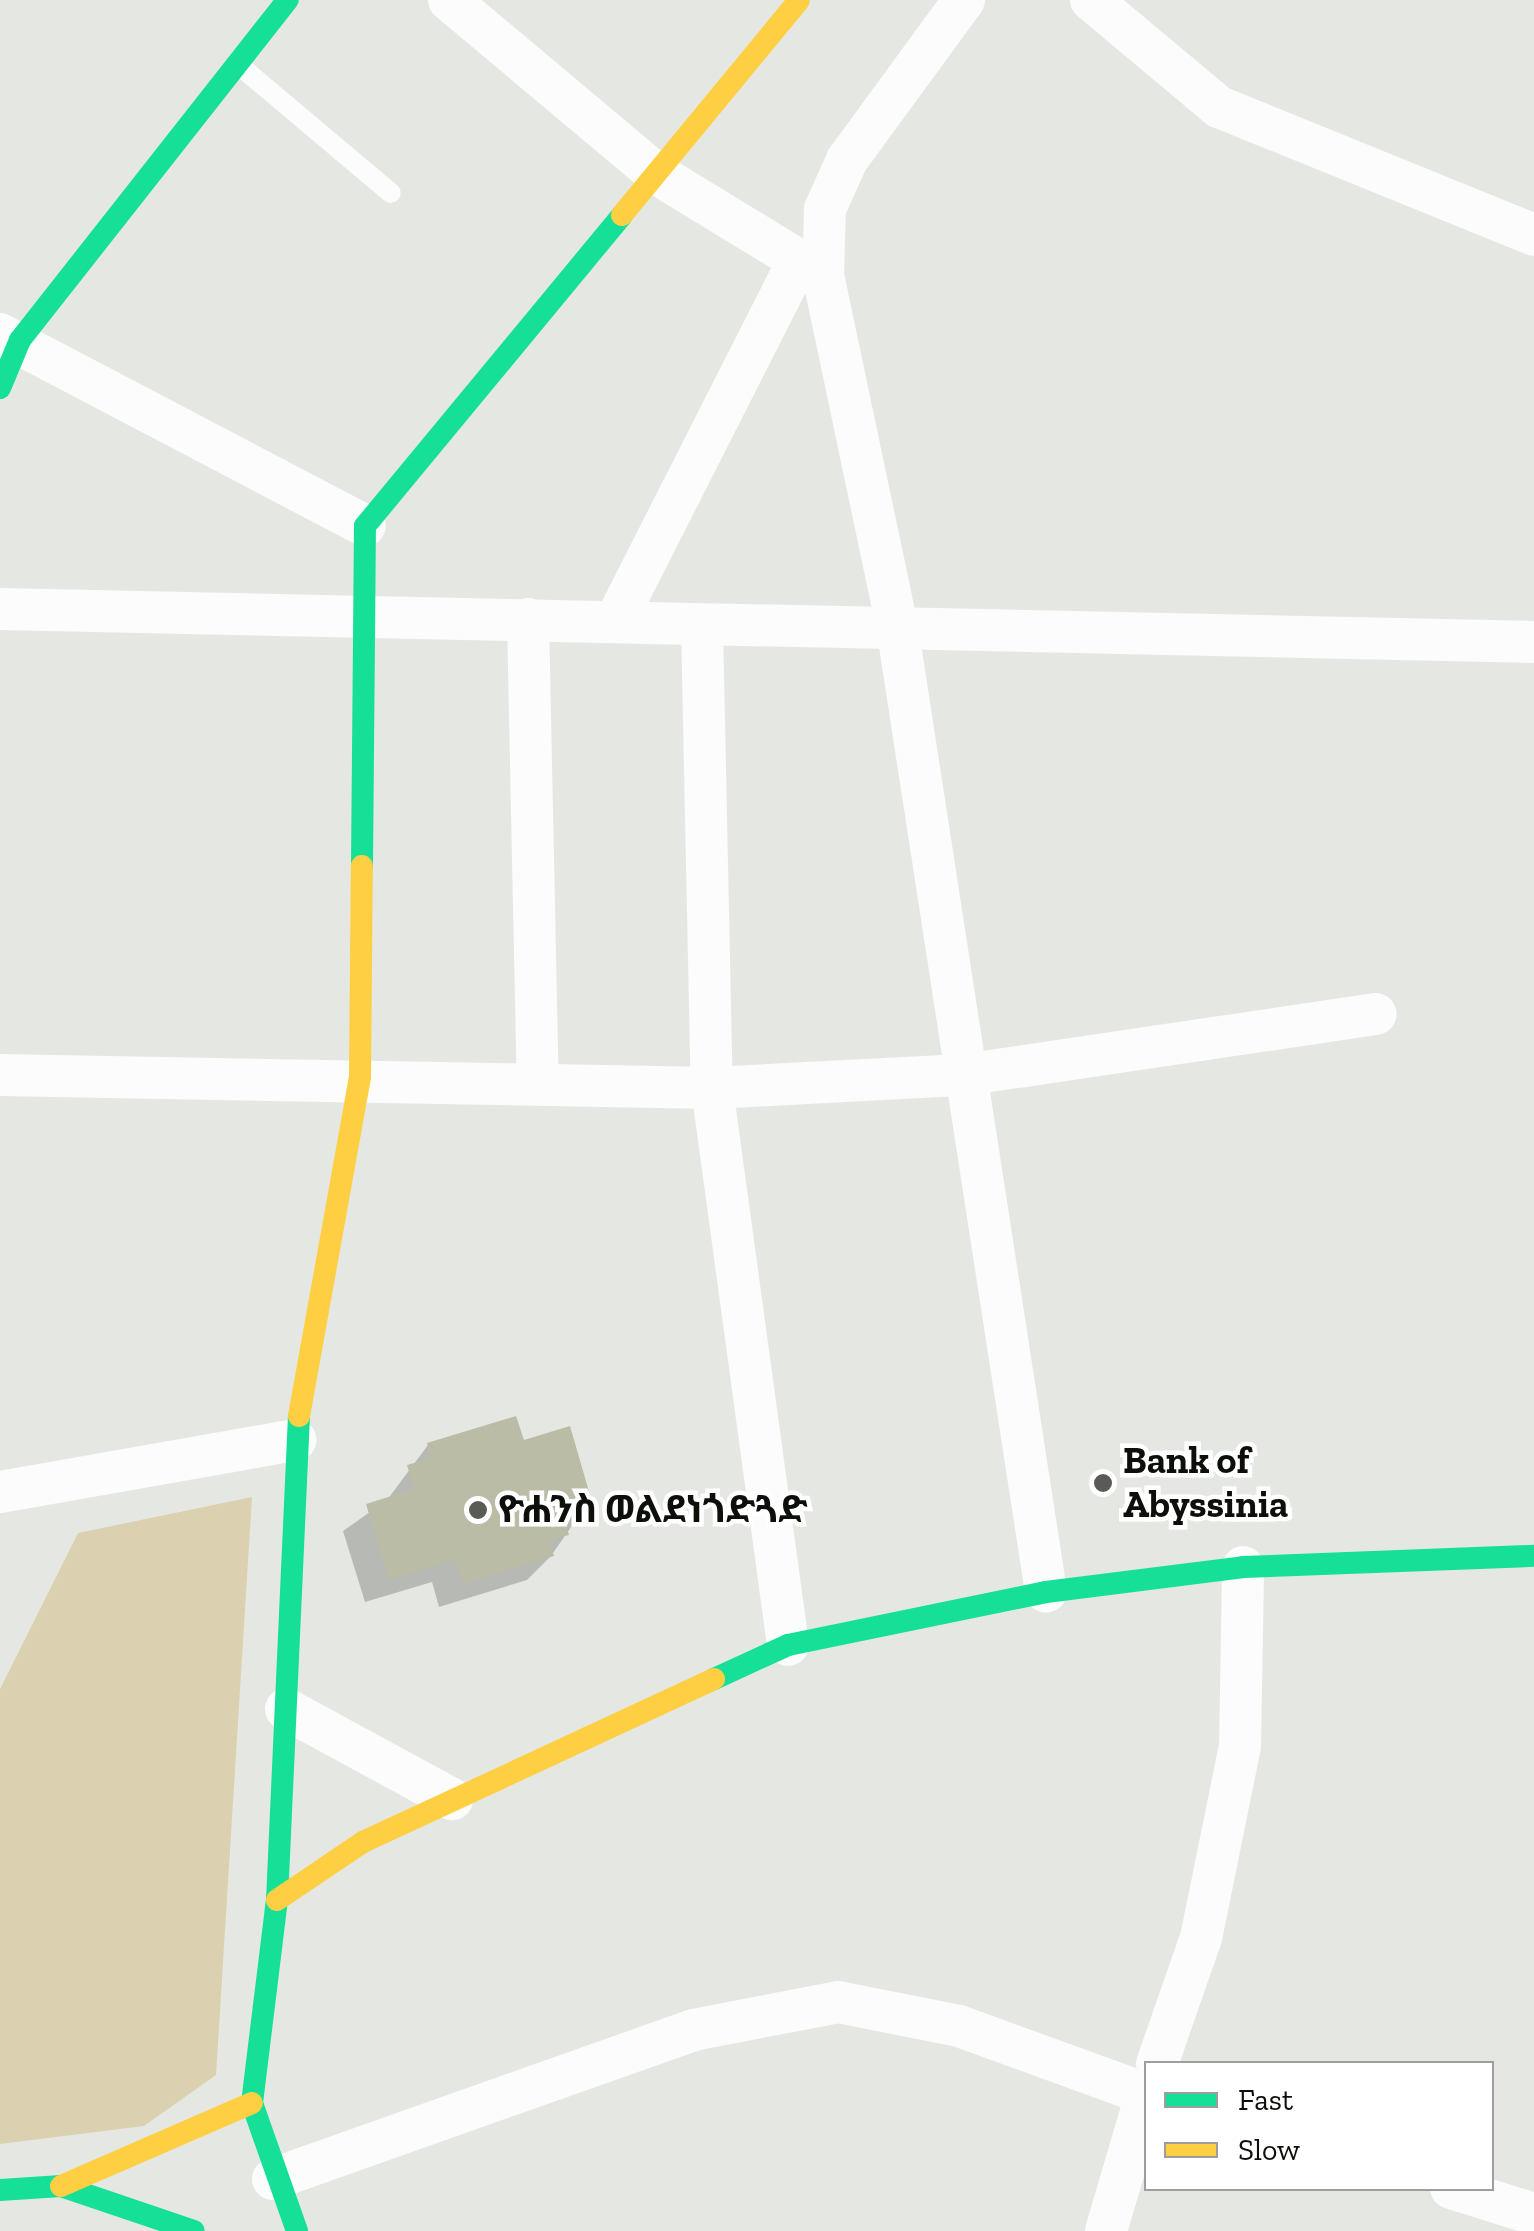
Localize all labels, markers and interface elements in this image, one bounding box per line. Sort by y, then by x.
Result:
place label: Bank of Abyssinia [1123,1438,1288,1528]
marker: Bank of Abyssinia [1092,1472,1114,1494]
place label: ዮሐንስ ወልደነጎድጓድ [498,1487,808,1533]
marker: ዮሐንስ ወልደነጎድጓድ [467,1499,489,1521]
legend [1144,2061,1494,2191]
text: Fast [1238,2082,1293,2118]
text: Slow [1238,2132,1300,2168]

